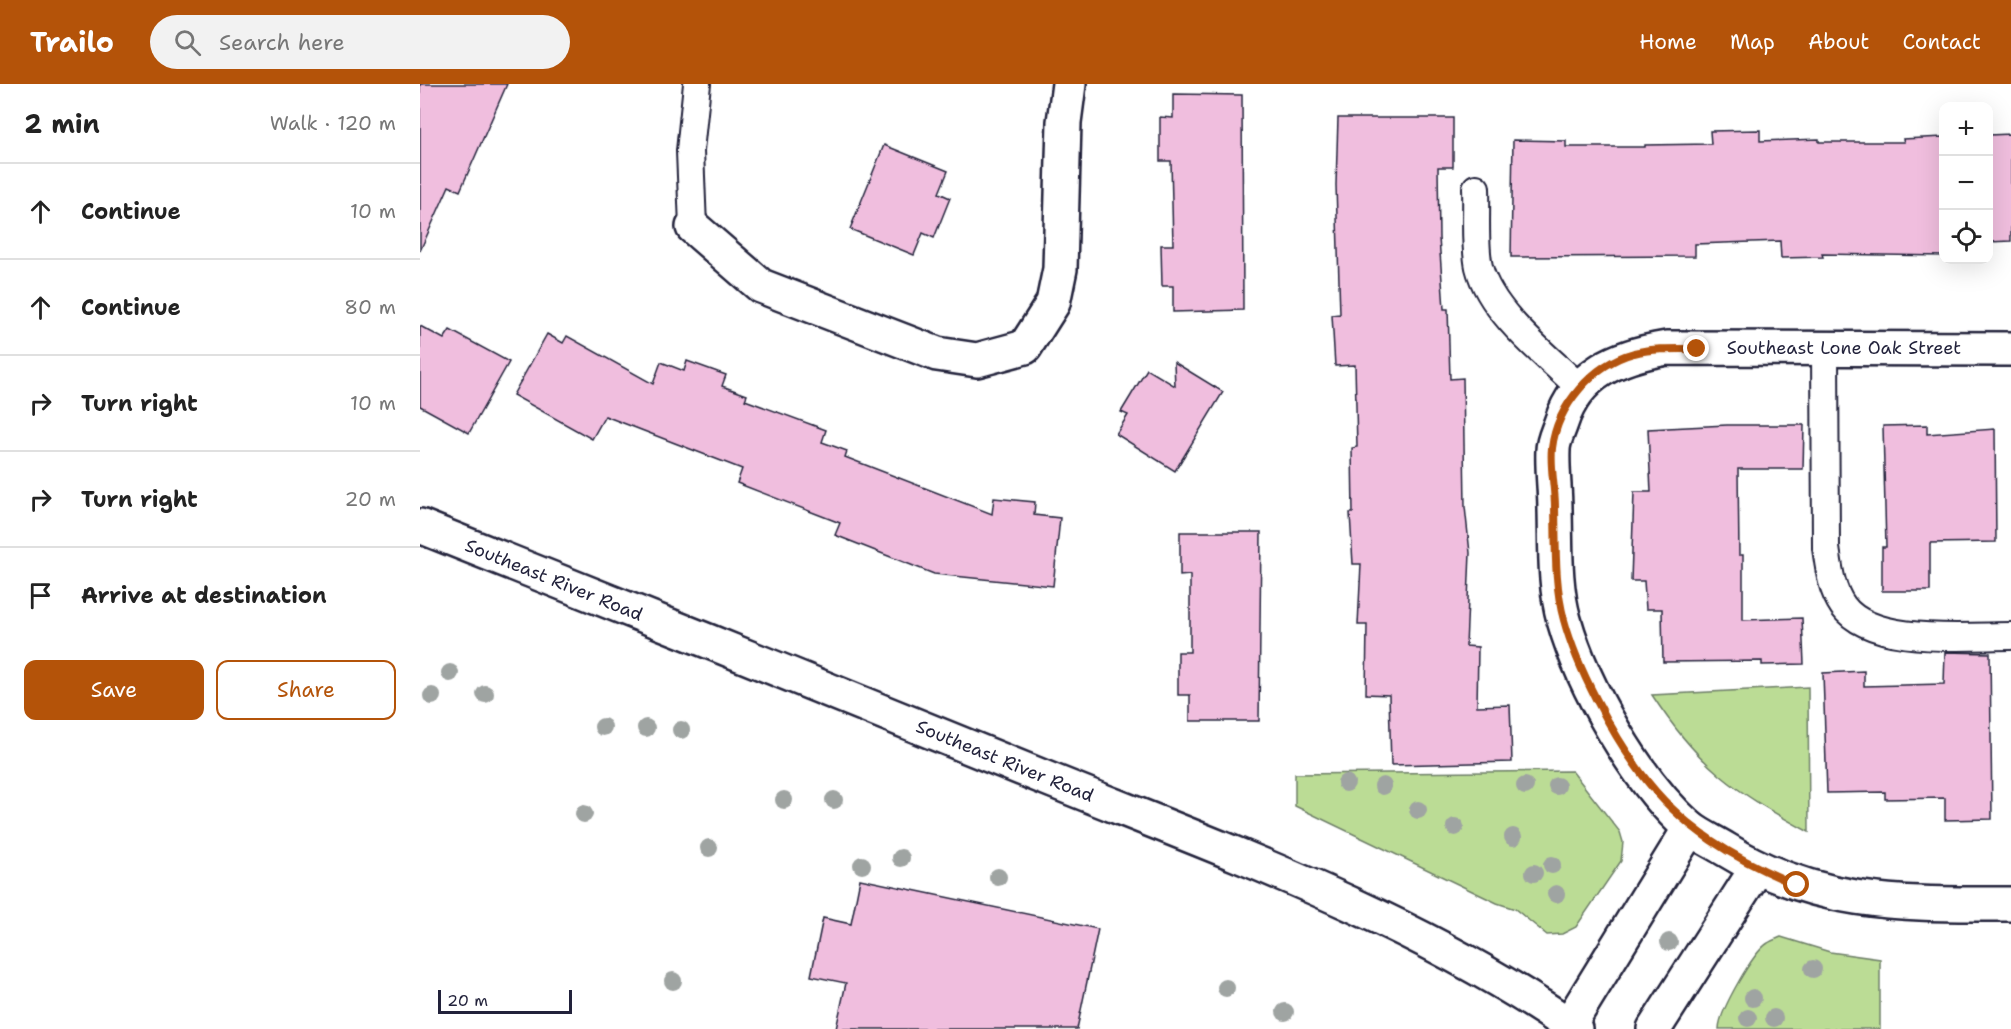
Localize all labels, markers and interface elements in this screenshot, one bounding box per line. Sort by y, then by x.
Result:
search box [150,15,570,69]
text: Trailo [30,23,114,61]
icon: search [171,26,204,59]
text: Search here [219,28,345,57]
text: Home [1639,28,1697,56]
text: Map [1730,28,1775,56]
text: About [1808,28,1869,56]
text: Contact [1902,28,1981,56]
map controls [1939,102,1993,264]
button: + [1939,102,1993,156]
text: 2 min [24,106,100,141]
text: Walk · 120 m [270,110,396,136]
button: − [1939,156,1993,210]
icon: ahead [24,195,57,228]
text: Continue [81,197,181,226]
text: 10 m [350,198,396,224]
button: locate [1939,210,1993,264]
icon: ahead [24,291,57,324]
text: Continue [81,293,181,322]
text: 80 m [344,294,396,320]
route end [1683,335,1709,361]
street label: Southeast Lone Oak Street [1727,336,1961,360]
icon: right [24,387,57,420]
text: Turn right [81,389,198,418]
text: 10 m [350,390,396,416]
icon: right [24,483,57,516]
text: Turn right [81,485,198,514]
text: 20 m [345,486,396,512]
street label: Southeast River Road [462,533,646,627]
icon: arrive [24,579,57,612]
text: Arrive at destination [81,581,327,610]
button: Save [24,660,204,720]
button: Share [216,660,396,720]
street label: Southeast River Road [913,714,1097,808]
route start [1783,871,1809,897]
scale bar [438,987,572,1014]
text: 20 m [447,990,488,1011]

